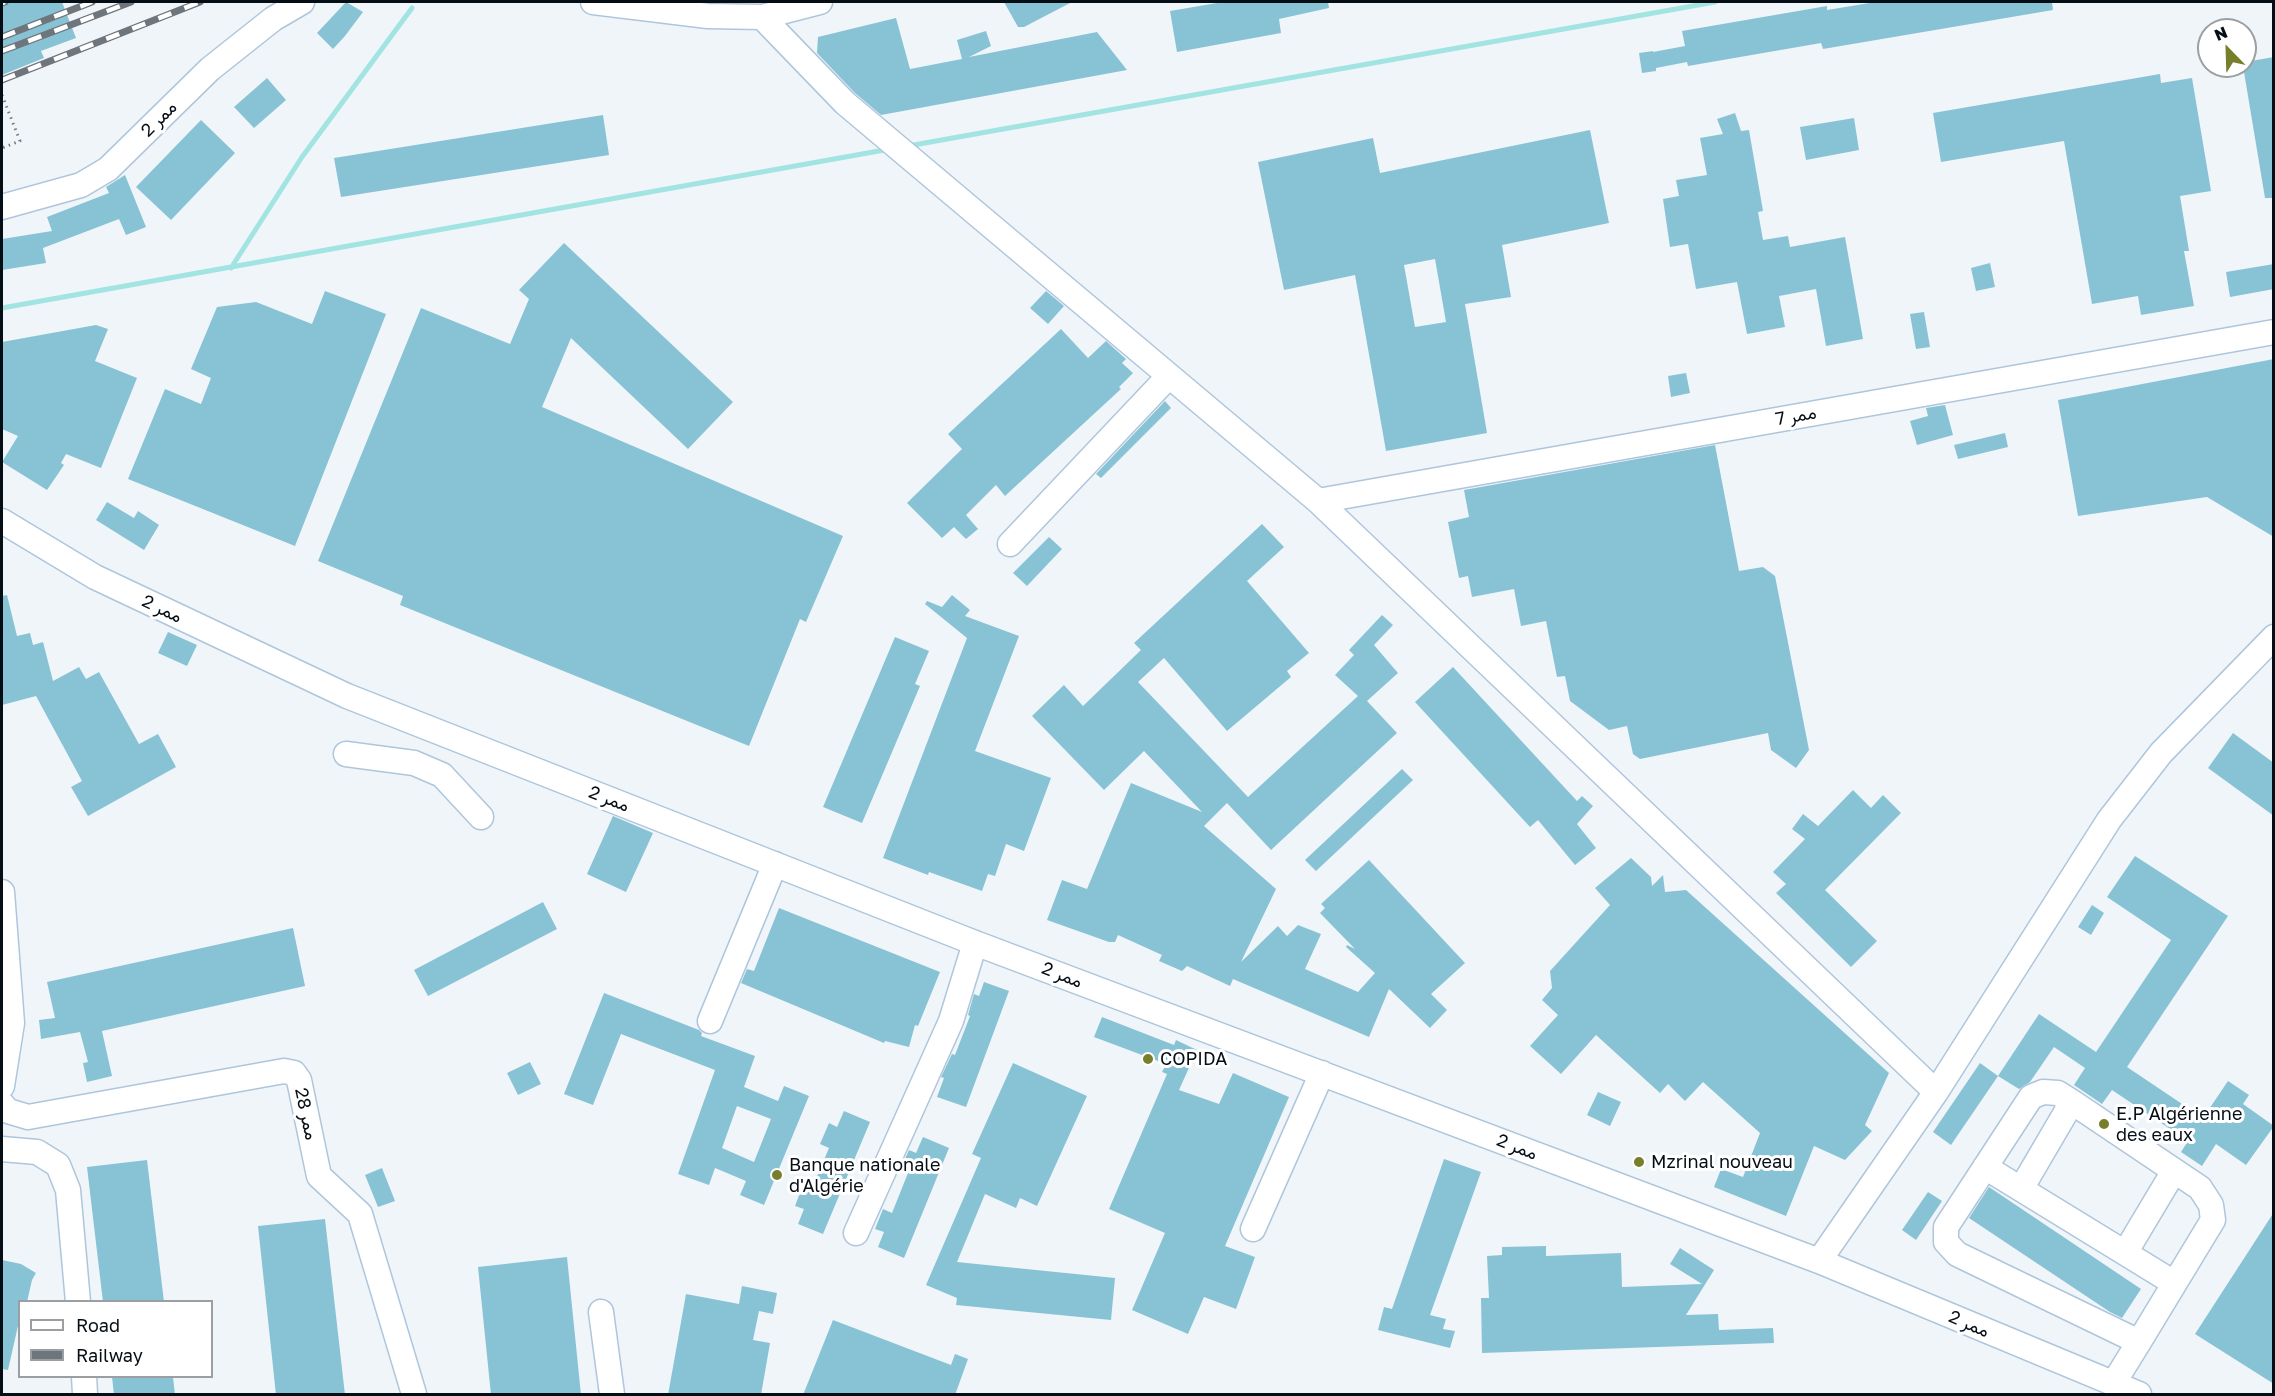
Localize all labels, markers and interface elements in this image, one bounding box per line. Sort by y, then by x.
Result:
north arrow [2197,18,2257,78]
text: N [2211,22,2230,45]
street label: ممر 2 [137,97,181,141]
street label: ممر 7 [1774,402,1818,430]
street label: ممر 2 [138,590,186,628]
street label: ممر 2 [586,781,632,817]
street label: ممر 2 [1039,957,1085,993]
place label: COPIDA [1160,1048,1227,1070]
marker: COPIDA [1141,1052,1155,1066]
street label: ممر 28 [290,1086,322,1142]
place label: E.P Algérienne des eaux [2116,1103,2242,1146]
marker: E.P Algérienne des eaux [2097,1117,2111,1131]
street label: ممر 2 [1494,1129,1540,1165]
place label: Mzrinal nouveau [1651,1151,1793,1173]
place label: Banque nationale d'Algérie [789,1154,940,1196]
marker: Mzrinal nouveau [1632,1155,1646,1169]
marker: Banque nationale d'Algérie [770,1168,784,1182]
legend [18,1300,213,1378]
street label: ممر 2 [1946,1306,1992,1342]
text: Road [76,1314,120,1336]
text: Railway [76,1344,143,1366]

